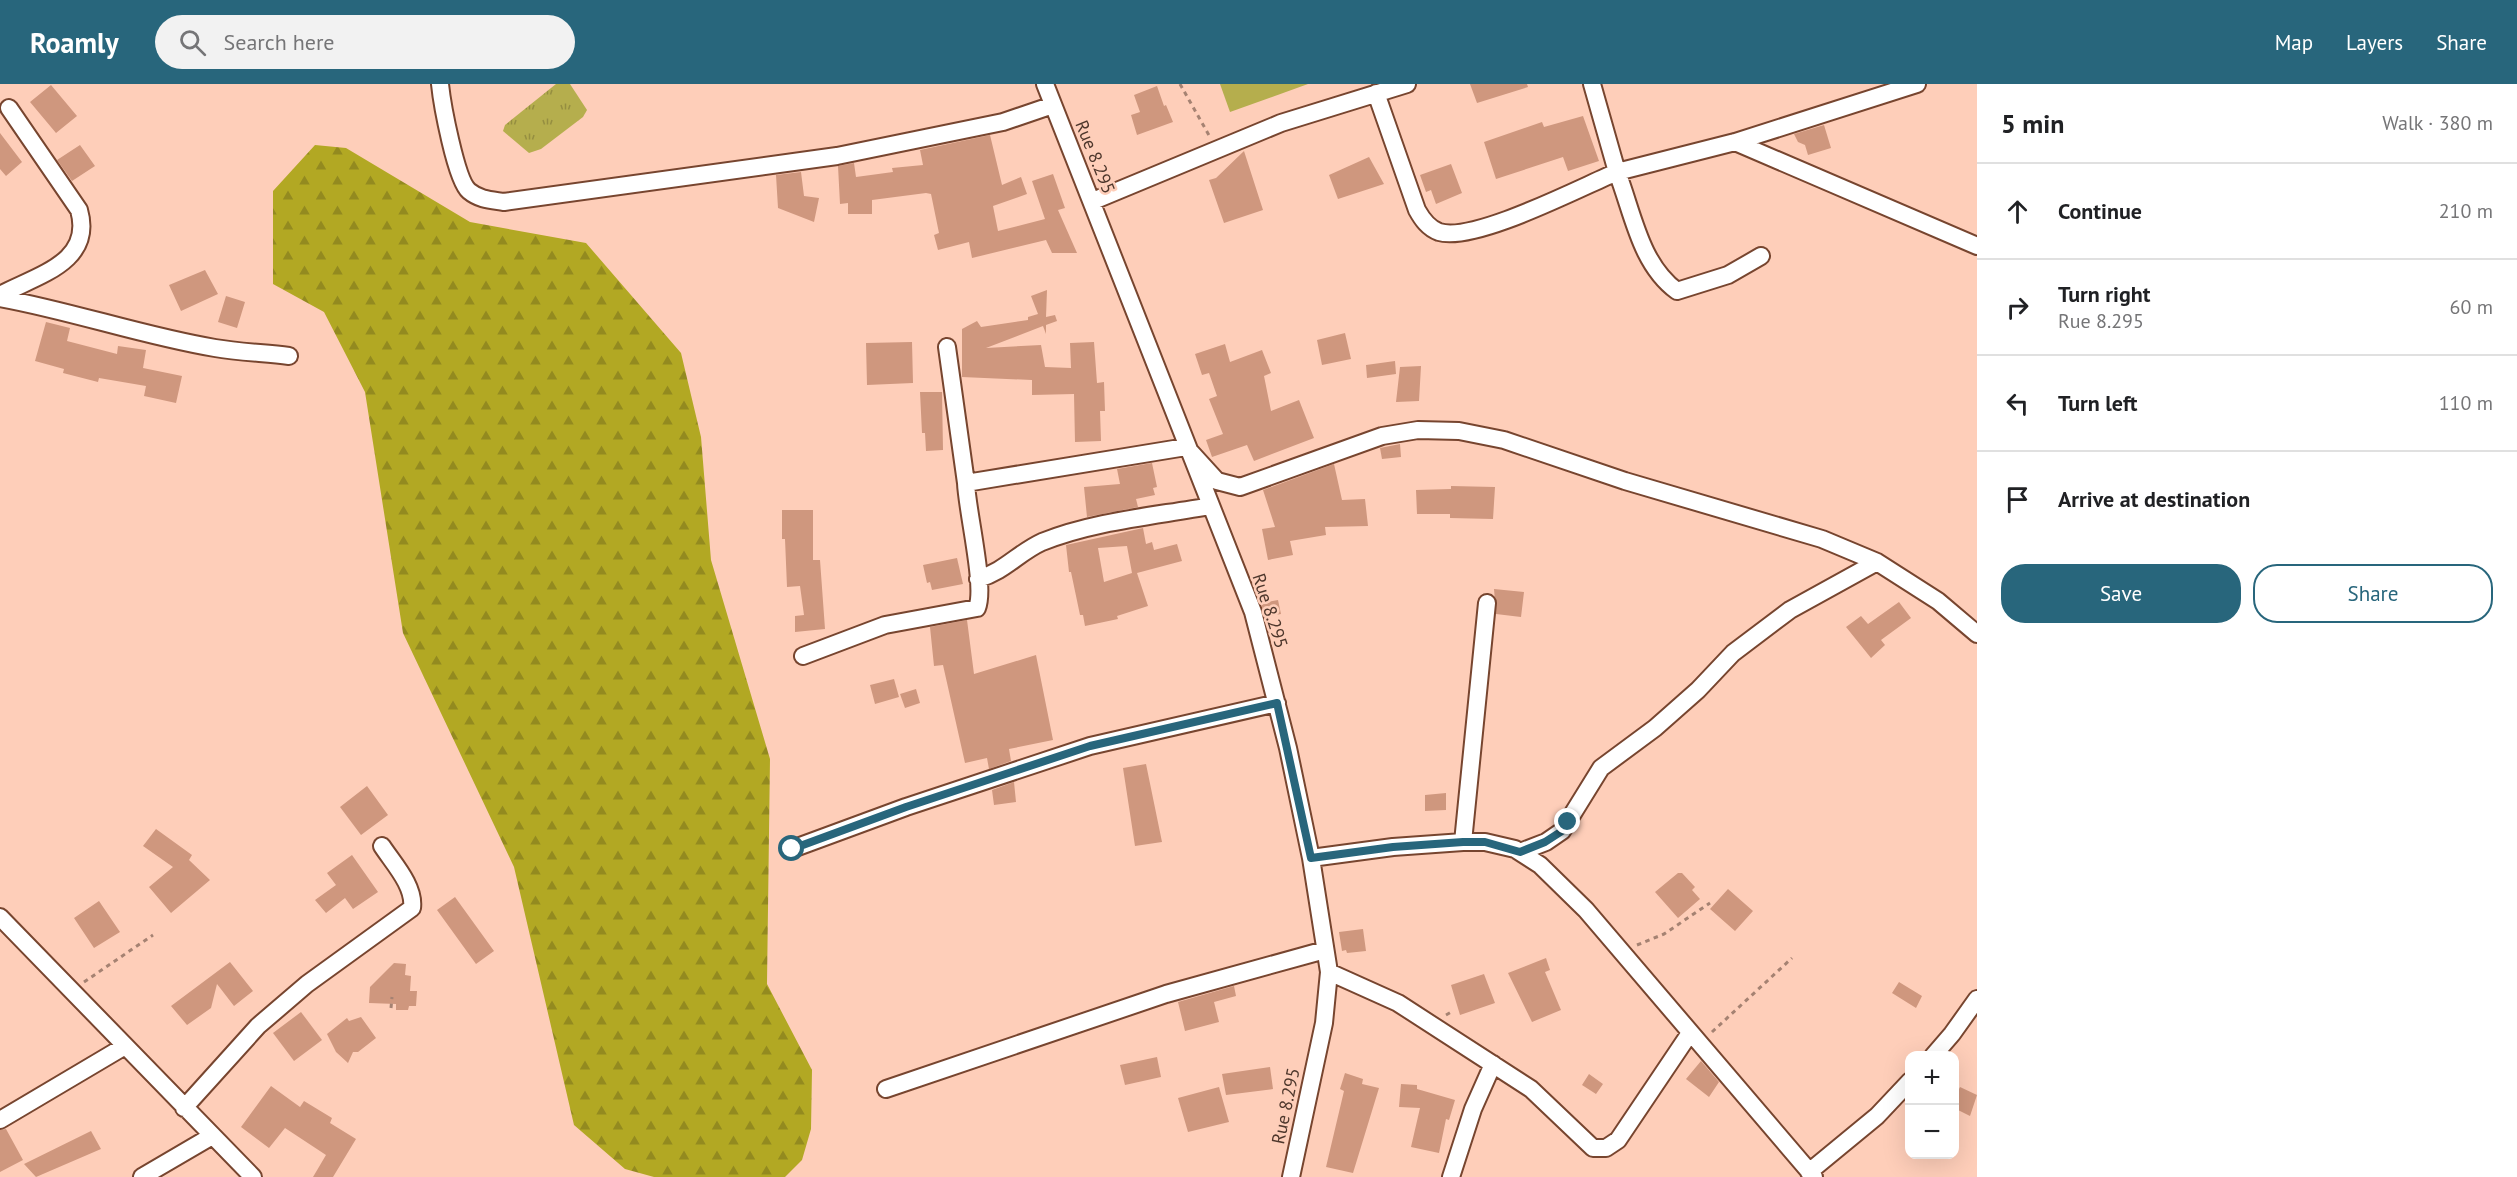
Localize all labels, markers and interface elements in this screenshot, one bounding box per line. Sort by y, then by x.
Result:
search box [155,15,575,69]
text: Roamly [30,24,119,61]
icon: search [176,26,209,59]
text: Search here [224,28,335,56]
text: Map [2275,29,2313,56]
text: Layers [2346,29,2403,56]
text: Share [2436,29,2487,56]
text: 5 min [2001,107,2064,140]
text: Walk · 380 m [2382,110,2493,136]
street label: Rue 8.295 [1070,117,1121,197]
icon: ahead [2001,195,2034,228]
text: Continue [2058,197,2142,225]
text: 210 m [2439,198,2493,224]
text: Turn right [2058,280,2150,308]
icon: right [2001,291,2034,324]
text: 60 m [2450,294,2493,320]
text: Rue 8.295 [2058,308,2144,334]
icon: left [2001,387,2034,420]
text: Turn left [2058,389,2138,417]
text: 110 m [2439,390,2493,416]
icon: arrive [2001,483,2034,516]
text: Arrive at destination [2058,485,2250,513]
button: Save [2001,564,2241,623]
button: Share [2253,564,2493,623]
street label: Rue 8.295 [1248,571,1293,651]
route end [1554,808,1580,834]
route start [778,835,804,861]
map controls [1905,1051,1959,1159]
button: + [1905,1051,1959,1105]
street label: Rue 8.295 [1266,1066,1305,1146]
button: − [1905,1105,1959,1159]

